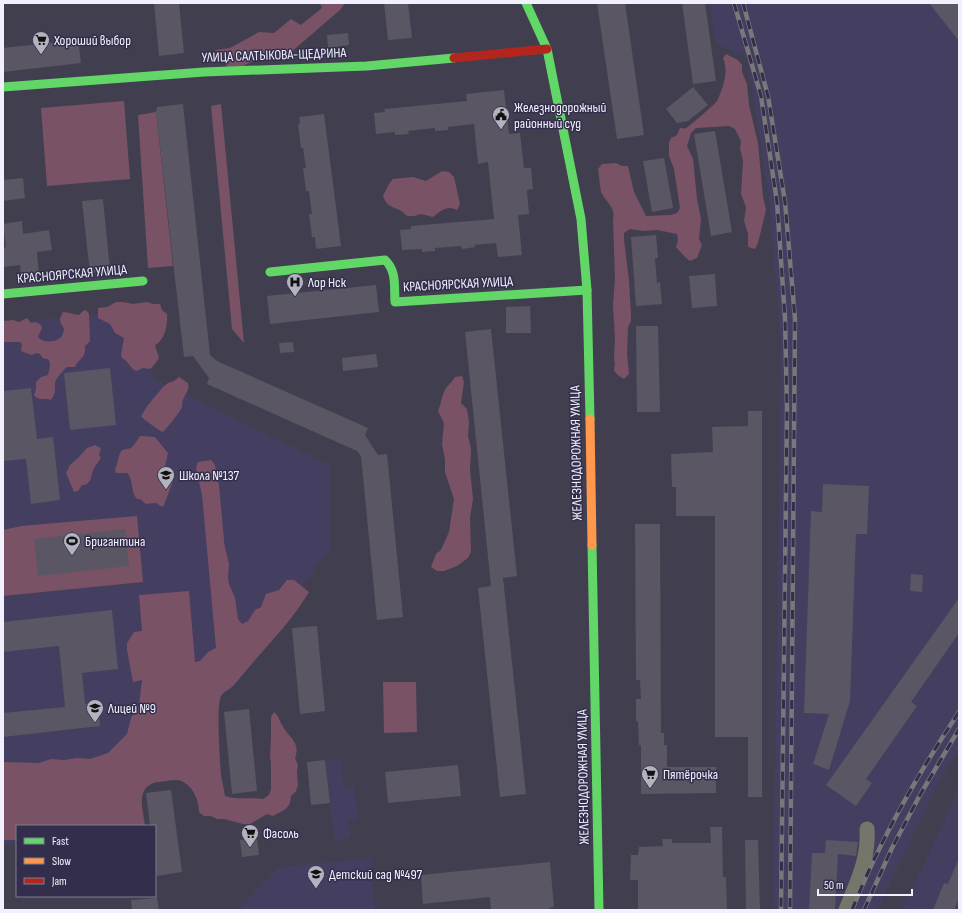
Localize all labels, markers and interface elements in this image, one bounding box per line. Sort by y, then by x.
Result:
supermarket icon: Хороший выбор [31,30,51,55]
place label: Хороший выбор [53,32,131,49]
street label: УЛИЦА САЛТЫКОВА-ЩЕДРИНА [201,44,348,66]
place label: Железнодорожный районный суд [514,99,607,132]
public building icon: Железнодорожный районный суд [491,105,511,130]
street label: КРАСНОЯРСКАЯ УЛИЦА [16,261,129,287]
hospital icon: Лор Нск [285,272,305,297]
street label: КРАСНОЯРСКАЯ УЛИЦА [403,273,514,295]
place label: Лор Нск [307,274,347,291]
street label: ЖЕЛЕЗНОДОРОЖНАЯ УЛИЦА [566,384,586,521]
school or university icon: Школа №137 [156,465,176,490]
place label: Школа №137 [179,467,240,484]
sports icon: Бригантина [62,531,82,556]
place label: Бригантина [85,533,145,550]
school or university icon: Лицей №9 [85,698,105,723]
place label: Лицей №9 [107,700,156,717]
street label: ЖЕЛЕЗНОДОРОЖНАЯ УЛИЦА [573,708,593,845]
supermarket icon: Пятёрочка [640,764,660,789]
place label: Пятёрочка [663,766,718,783]
supermarket icon: Фасоль [240,823,260,848]
legend [16,825,156,897]
place label: Фасоль [263,825,299,842]
text: Fast [52,834,69,849]
text: Slow [52,854,71,869]
school or university icon: Детский сад №497 [306,864,326,889]
place label: Детский сад №497 [329,866,423,883]
scale bar [818,871,912,897]
text: Jam [51,874,67,889]
text: 50 m [824,878,844,893]

